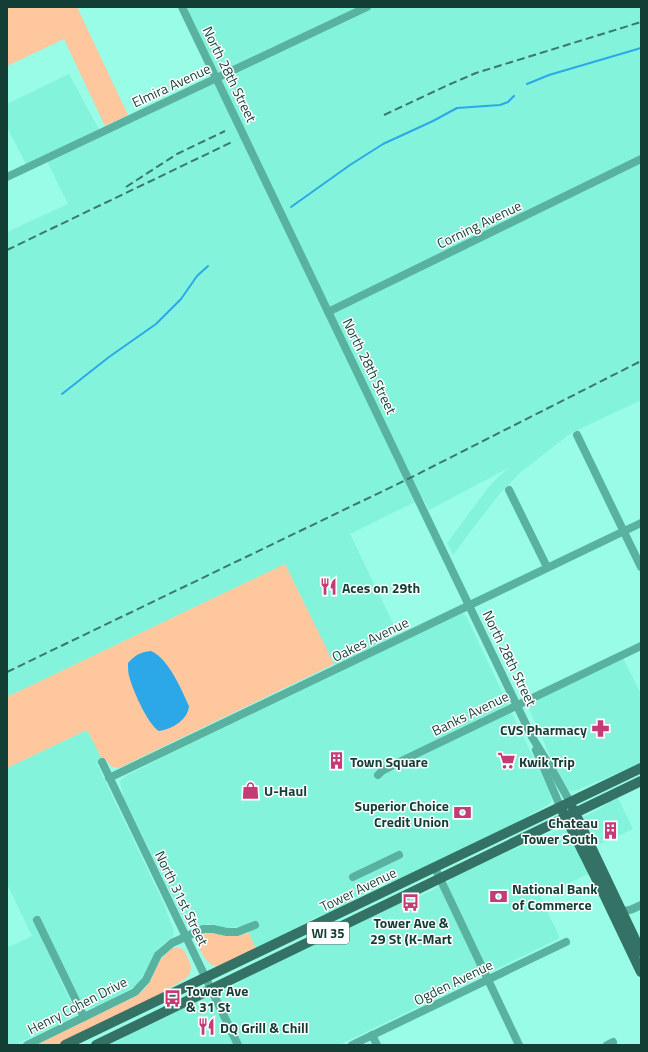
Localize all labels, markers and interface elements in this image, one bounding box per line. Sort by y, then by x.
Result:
street label: North 28th Street [198,22,262,126]
street label: Elmira Avenue [128,58,214,112]
street label: Corning Avenue [433,194,525,254]
street label: North 28th Street [338,314,402,418]
restaurant icon: Aces on 29th [319,577,339,597]
place label: Aces on 29th [342,577,420,598]
street label: North 28th Street [478,606,542,710]
street label: Oakes Avenue [328,611,412,667]
street label: Banks Avenue [428,685,512,741]
place label: CVS Pharmacy [500,719,587,740]
pharmacy icon: CVS Pharmacy [590,719,610,739]
building icon: Town Square [327,751,347,771]
place label: Town Square [350,751,428,772]
supermarket icon: Kwik Trip [496,751,516,771]
place label: Kwik Trip [519,751,575,772]
shop icon: U-Haul [241,780,261,800]
place label: U-Haul [264,780,307,801]
place label: Superior Choice Credit Union [355,795,449,832]
bank icon: Superior Choice Credit Union [452,803,472,823]
place label: Chateau Tower South [522,812,598,849]
building icon: Chateau Tower South [601,820,621,840]
street label: North 31st Street [150,847,214,949]
street label: Tower Avenue [316,861,400,917]
place label: National Bank of Commerce [512,878,598,915]
bank icon: National Bank of Commerce [489,886,509,906]
bus stop icon: Tower Ave & 29 St (K-Mart [401,892,421,912]
place label: Tower Ave & 29 St (K-Mart [370,912,452,949]
road number: WI 35 [307,922,349,944]
street label: Ogden Avenue [410,954,496,1010]
street label: Henry Cohen Drive [24,971,130,1039]
place label: Tower Ave & 31 St [186,980,248,1017]
bus stop icon: Tower Ave & 31 St [163,988,183,1008]
restaurant icon: DQ Grill & Chill [197,1017,217,1037]
place label: DQ Grill & Chill [220,1017,309,1038]

